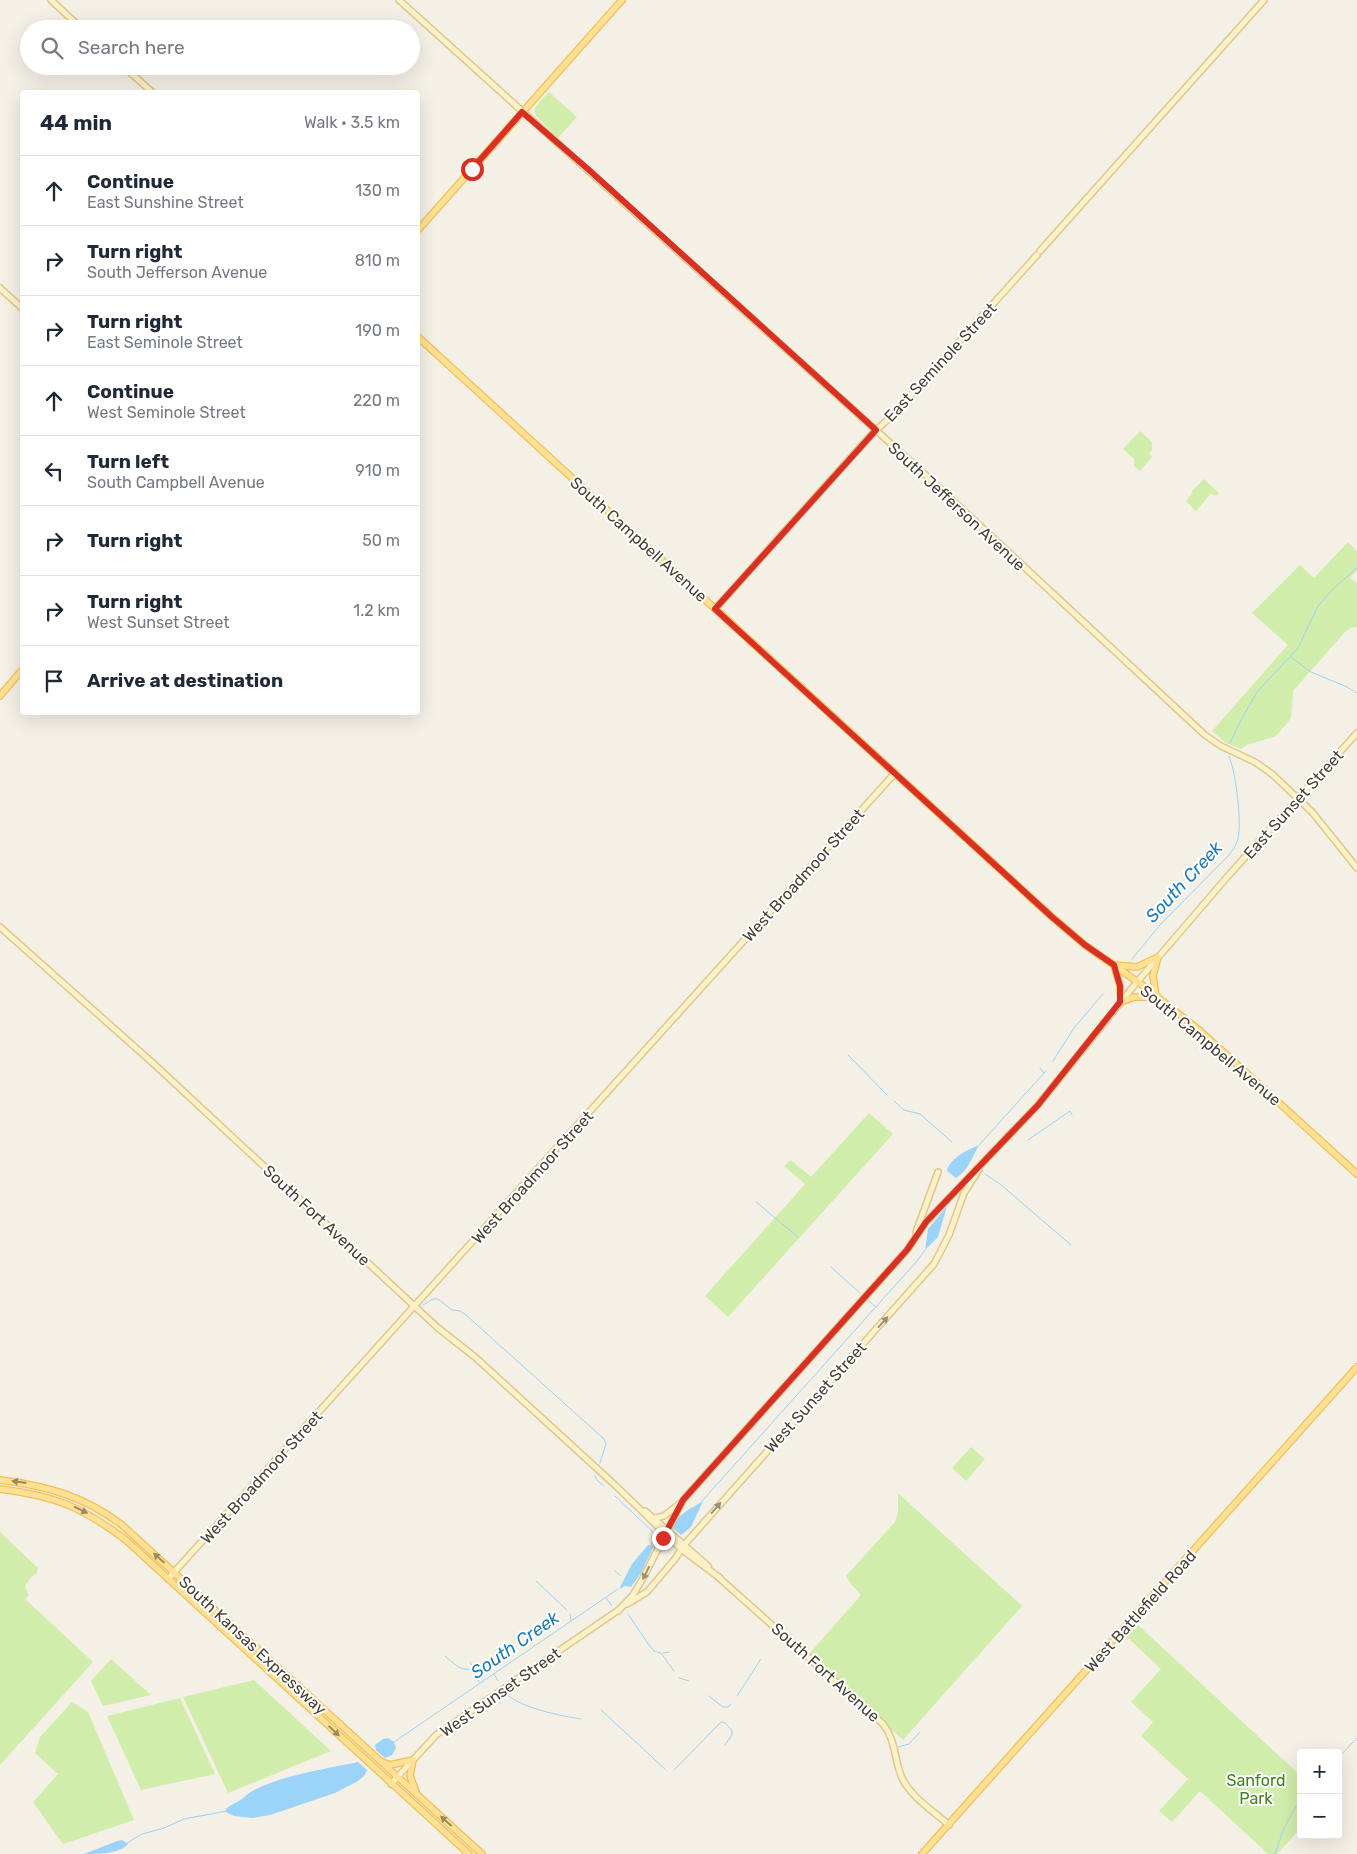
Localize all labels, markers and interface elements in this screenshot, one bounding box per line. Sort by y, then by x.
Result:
search box [20,20,420,75]
icon: search [38,34,66,62]
text: Search here [78,36,185,59]
text: 44 min [40,110,112,135]
text: Walk · 3.5 km [304,113,400,132]
route start [461,158,484,181]
text: Continue [87,170,174,193]
icon: ahead [40,177,68,205]
text: 130 m [355,181,400,200]
text: East Sunshine Street [87,193,244,212]
text: Turn right [87,240,182,263]
icon: right [40,247,68,275]
text: 810 m [355,251,400,270]
text: South Jefferson Avenue [87,263,267,282]
street label: East Seminole Street [880,299,1000,426]
text: Turn right [87,310,182,333]
icon: right [40,317,68,345]
text: 190 m [355,321,400,340]
text: East Seminole Street [87,333,243,352]
text: Continue [87,380,174,403]
icon: ahead [40,387,68,415]
text: 220 m [353,391,400,410]
text: West Seminole Street [87,403,246,422]
street label: South Jefferson Avenue [884,438,1029,575]
text: Turn left [87,450,169,473]
icon: left [40,457,68,485]
text: 910 m [355,461,400,480]
text: South Campbell Avenue [87,473,265,492]
street label: South Campbell Avenue [566,473,711,606]
icon: right [40,527,68,555]
text: Turn right [87,529,182,552]
text: 50 m [362,531,400,550]
text: Turn right [87,590,182,613]
icon: right [40,597,68,625]
text: 1.2 km [353,601,400,620]
text: West Sunset Street [87,613,230,632]
icon: arrive [40,667,68,695]
text: Arrive at destination [87,669,283,692]
street label: East Sunset Street [1240,746,1347,863]
street label: West Broadmoor Street [739,805,868,946]
water label: South Creek [1141,836,1228,927]
street label: South Campbell Avenue [1136,981,1285,1110]
street label: West Broadmoor Street [468,1107,597,1248]
street label: South Fort Avenue [259,1161,374,1270]
one-way arrow [877,1316,889,1328]
street label: West Sunset Street [761,1338,870,1457]
street label: West Broadmoor Street [197,1407,326,1548]
one-way arrow [10,1478,26,1486]
one-way arrow [711,1502,722,1515]
one-way arrow [73,1505,88,1514]
route end [652,1527,675,1550]
street label: West Battlefield Road [1081,1546,1200,1676]
one-way arrow [153,1552,165,1564]
one-way arrow [642,1565,650,1580]
street label: South Kansas Expressway [175,1572,330,1719]
water label: South Creek [467,1606,564,1683]
street label: South Fort Avenue [768,1619,884,1726]
street label: West Sunset Street [436,1644,564,1741]
one-way arrow [328,1725,340,1737]
map controls [1297,1749,1342,1839]
button: + [1297,1749,1342,1794]
park label: Sanford Park [1227,1771,1285,1808]
button: − [1297,1794,1342,1839]
one-way arrow [441,1815,453,1827]

